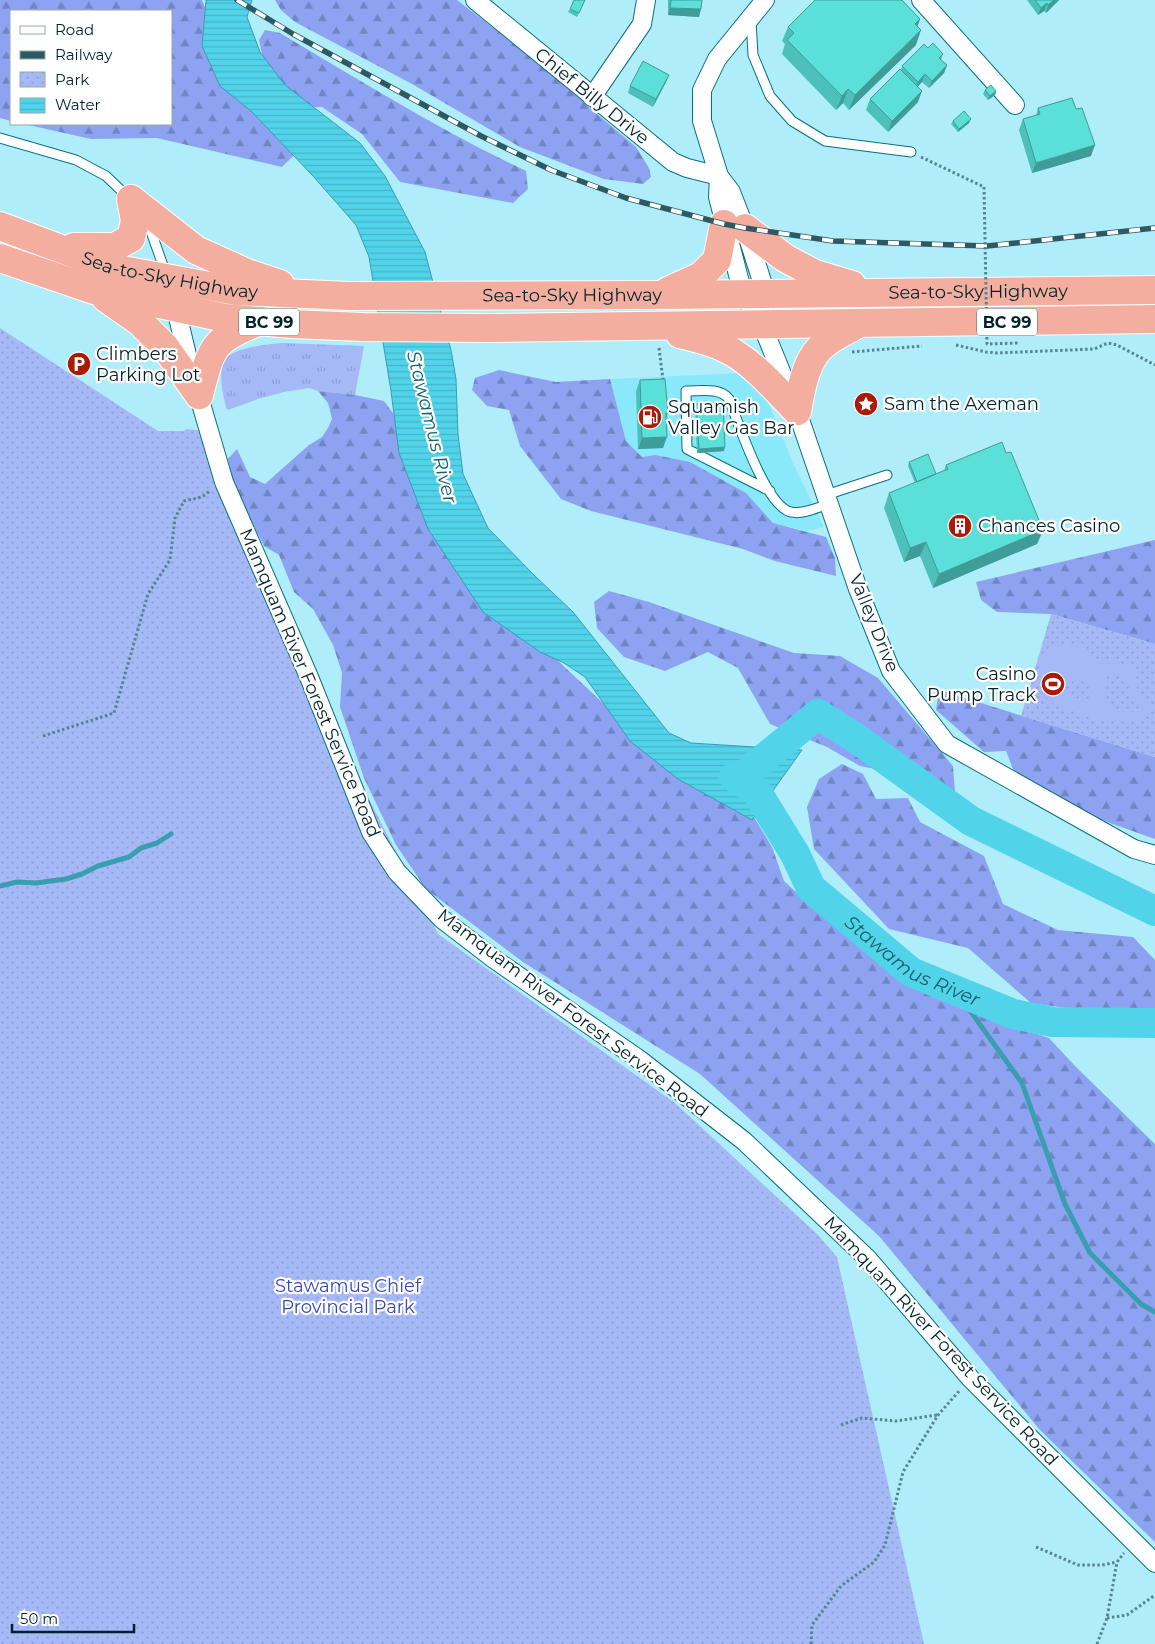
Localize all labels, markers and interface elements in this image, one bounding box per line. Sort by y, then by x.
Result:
legend [10,10,172,125]
text: Road [55,20,94,39]
street label: Chief Billy Drive [530,43,654,149]
text: Railway [55,45,113,64]
text: Park [55,70,89,89]
text: Water [55,95,101,114]
street label: Sea-to-Sky Highway [79,247,259,303]
street label: Sea-to-Sky Highway [888,280,1068,304]
street label: Sea-to-Sky Highway [482,284,662,307]
road number: BC 99 [239,308,299,336]
road number: BC 99 [977,308,1037,336]
place label: Climbers Parking Lot [96,343,200,386]
water label: Stawamus River [402,348,462,506]
parking icon: Climbers Parking Lot [66,351,92,377]
place icon: Sam the Axeman [853,391,879,417]
place label: Sam the Axeman [884,393,1039,415]
place label: Squamish Valley Gas Bar [668,396,795,439]
fuel station icon: Squamish Valley Gas Bar [637,404,663,430]
building icon: Chances Casino [947,513,973,539]
place label: Chances Casino [978,515,1120,537]
street label: Mamquam River Forest Service Road [235,525,385,841]
street label: Valley Drive [844,571,904,676]
place label: Casino Pump Track [927,663,1036,706]
sports icon: Casino Pump Track [1040,671,1066,697]
street label: Mamquam River Forest Service Road [433,904,713,1122]
water label: Stawamus River [840,910,984,1011]
street label: Mamquam River Forest Service Road [819,1212,1063,1470]
park label: Stawamus Chief Provincial Park [275,1275,422,1318]
scale bar [12,1602,135,1634]
text: 50 m [20,1609,58,1628]

